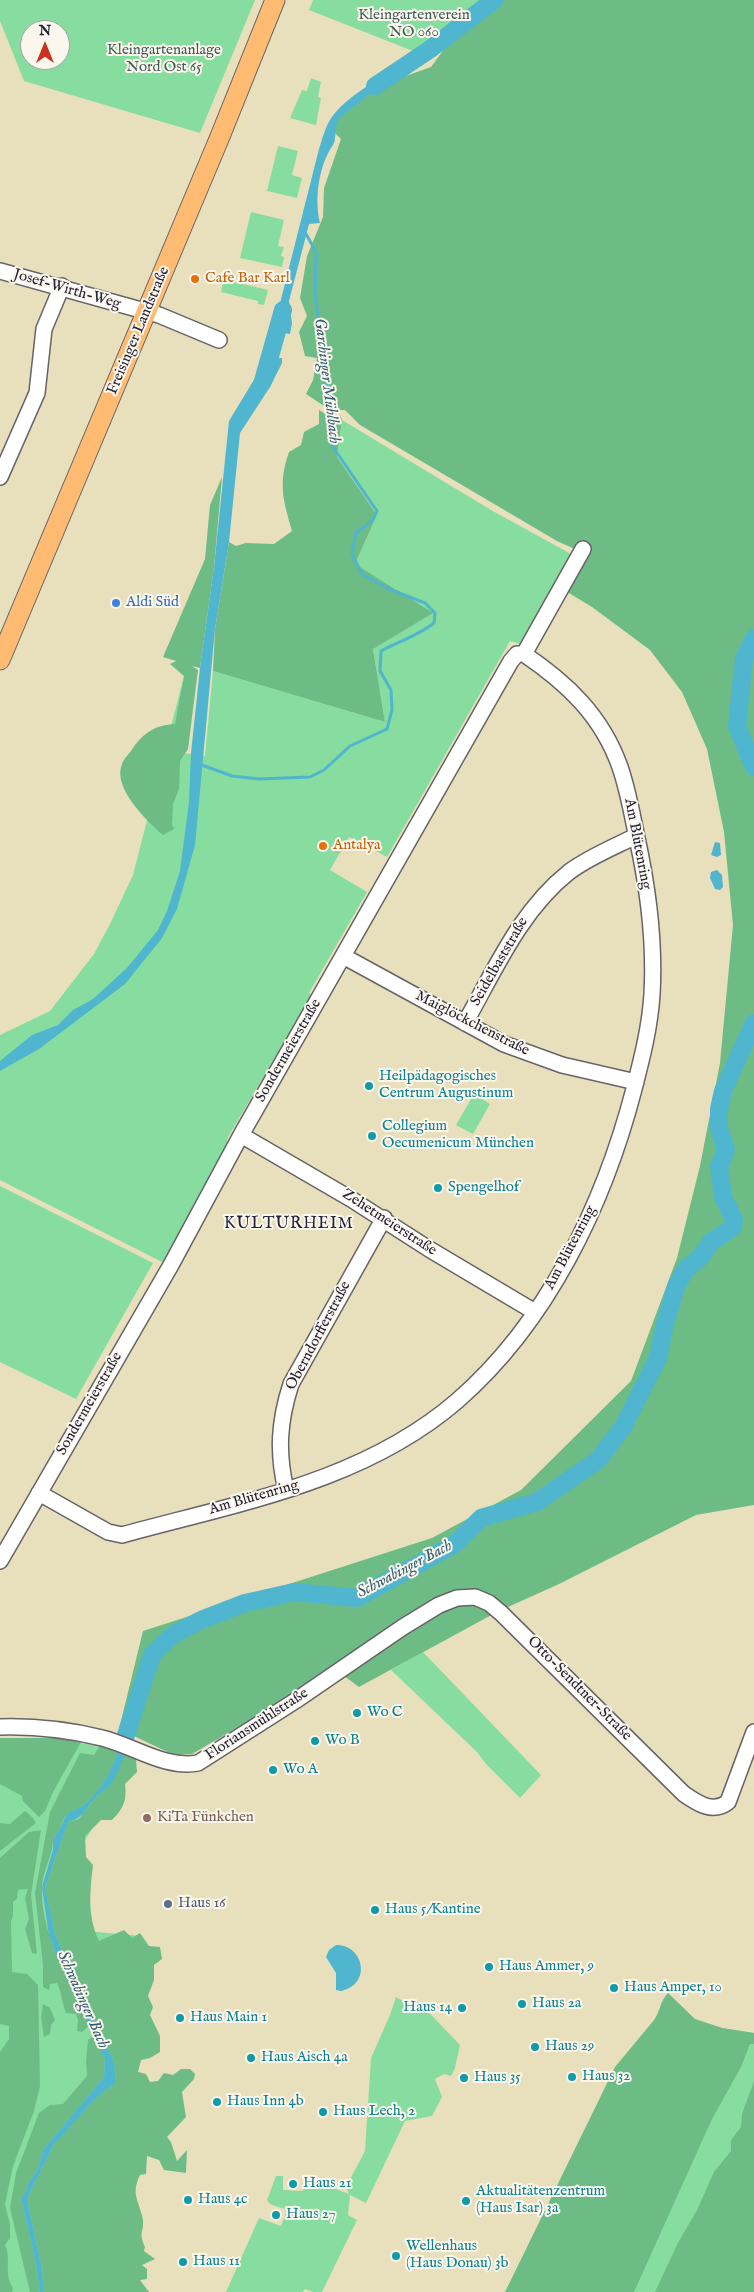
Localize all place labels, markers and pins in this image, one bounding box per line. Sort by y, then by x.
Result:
place label: Cafe Bar Karl [205,270,290,288]
marker: Cafe Bar Karl [189,273,201,285]
place label: Aldi Süd [126,594,179,612]
marker: Aldi Süd [110,597,122,609]
place label: Antalya [333,837,380,855]
marker: Antalya [317,840,329,852]
place label: Heilpädagogisches Centrum Augustinum [379,1068,513,1103]
marker: Heilpädagogisches Centrum Augustinum [363,1080,375,1092]
place label: Collegium Oecumenicum München [382,1118,534,1153]
marker: Collegium Oecumenicum München [366,1130,378,1142]
place label: Spengelhof [448,1179,519,1197]
marker: Spengelhof [432,1182,444,1194]
place label: Wo C [367,1704,403,1722]
marker: Wo C [351,1707,363,1719]
place label: Wo B [325,1732,360,1750]
marker: Wo B [309,1735,321,1747]
place label: Wo A [283,1761,318,1779]
marker: Wo A [267,1764,279,1776]
place label: KiTa Fünkchen [157,1809,254,1827]
marker: KiTa Fünkchen [141,1812,153,1824]
place label: Haus 16 [178,1895,226,1913]
marker: Haus 16 [162,1898,174,1910]
place label: Haus 5/Kantine [385,1901,481,1919]
marker: Haus 5/Kantine [369,1904,381,1916]
place label: Haus Ammer, 9 [499,1958,594,1976]
marker: Haus Ammer, 9 [483,1961,495,1973]
place label: Haus Amper, 10 [624,1979,722,1997]
marker: Haus Amper, 10 [608,1982,620,1994]
place label: Haus 2a [532,1995,581,2013]
marker: Haus 2a [516,1998,528,2010]
place label: Haus 14 [403,1999,452,2017]
marker: Haus 14 [456,2002,468,2014]
place label: Haus Main 1 [190,2009,267,2027]
marker: Haus Main 1 [174,2012,186,2024]
place label: Haus 29 [545,2038,594,2056]
marker: Haus 29 [529,2041,541,2053]
place label: Haus Aisch 4a [261,2049,348,2067]
marker: Haus Aisch 4a [245,2052,257,2064]
place label: Haus 32 [582,2068,630,2086]
place label: Haus 35 [474,2069,521,2087]
marker: Haus 32 [566,2071,578,2083]
marker: Haus 35 [458,2072,470,2084]
place label: Haus Inn 4b [227,2093,304,2111]
marker: Haus Inn 4b [211,2096,223,2108]
place label: Haus Lech, 2 [333,2103,415,2121]
marker: Haus Lech, 2 [317,2106,329,2118]
place label: Haus 21 [303,2175,351,2193]
marker: Haus 21 [287,2178,299,2190]
place label: Aktualitätenzentrum (Haus Isar) 3a [476,2183,605,2218]
place label: Haus 4c [198,2191,247,2209]
marker: Haus 4c [182,2194,194,2206]
marker: Aktualitätenzentrum (Haus Isar) 3a [460,2195,472,2207]
place label: Haus 27 [286,2206,336,2224]
marker: Haus 27 [270,2209,282,2221]
place label: Wellenhaus (Haus Donau) 3b [406,2238,509,2273]
marker: Wellenhaus (Haus Donau) 3b [390,2250,402,2262]
place label: Haus 11 [193,2253,240,2271]
marker: Haus 11 [177,2256,189,2268]

